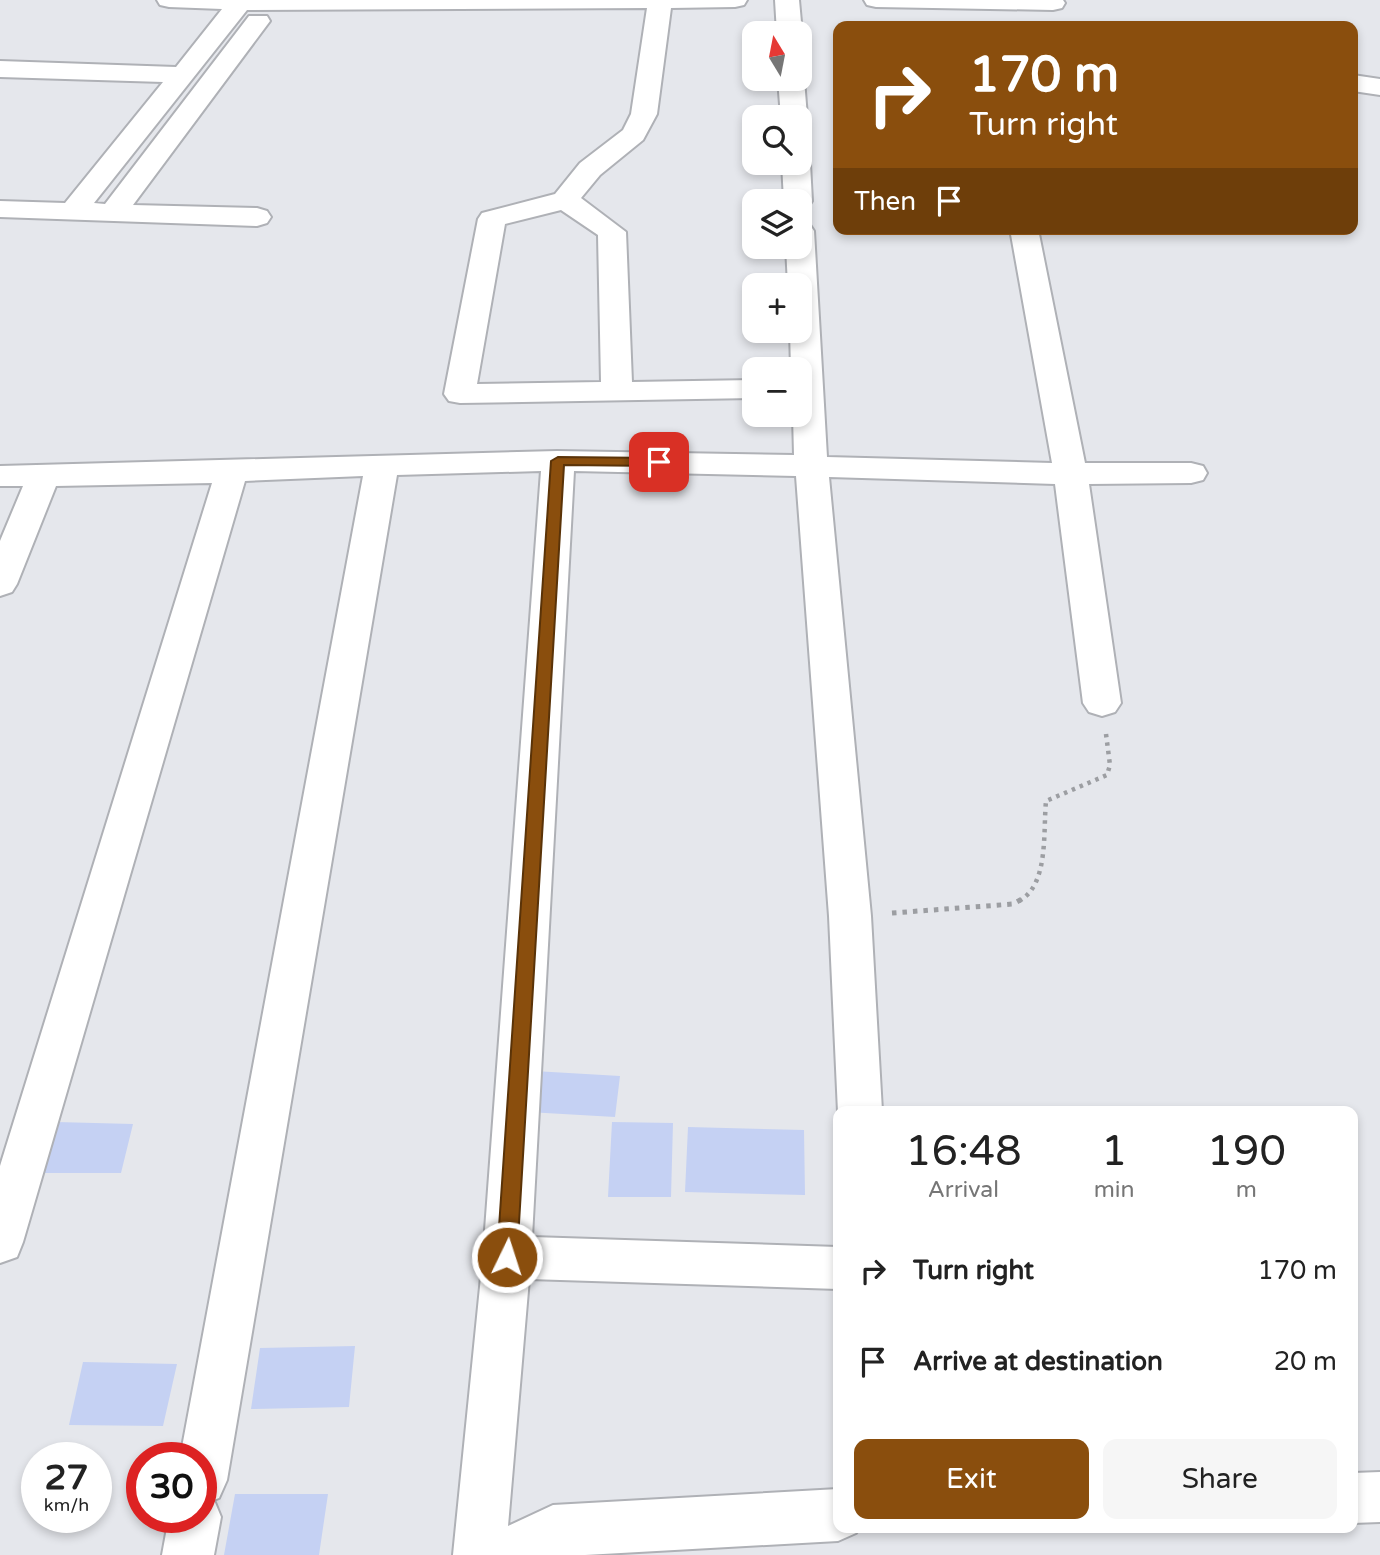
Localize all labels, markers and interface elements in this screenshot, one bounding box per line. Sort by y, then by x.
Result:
north arrow [742,21,812,91]
map controls [742,21,812,427]
text: 170 m [969,46,1119,105]
icon: right [854,49,945,140]
button: search [742,105,812,175]
text: Turn right [969,106,1118,144]
icon: arrive [930,182,968,220]
text: Then [854,186,916,217]
button: layers [742,189,812,259]
button: + [742,273,812,343]
button: − [742,357,812,427]
pin [629,432,689,492]
icon: arrive [640,443,678,481]
text: 16:48 [905,1126,1022,1177]
text: 1 [1101,1126,1127,1177]
text: 190 [1207,1126,1286,1177]
text: Arrival [928,1176,999,1204]
text: min [1094,1176,1135,1204]
text: m [1236,1176,1257,1204]
position arrow [470,1220,544,1294]
icon: right [854,1252,892,1290]
text: Turn right [913,1255,1034,1286]
text: 170 m [1257,1255,1337,1286]
icon: arrive [854,1343,892,1381]
text: Arrive at destination [913,1346,1163,1377]
text: 20 m [1274,1346,1337,1377]
button: Exit [854,1439,1089,1519]
button: Share [1103,1439,1337,1519]
speed limit sign: 30 [126,1442,217,1533]
text: 27 [45,1457,88,1499]
text: km/h [44,1494,89,1516]

